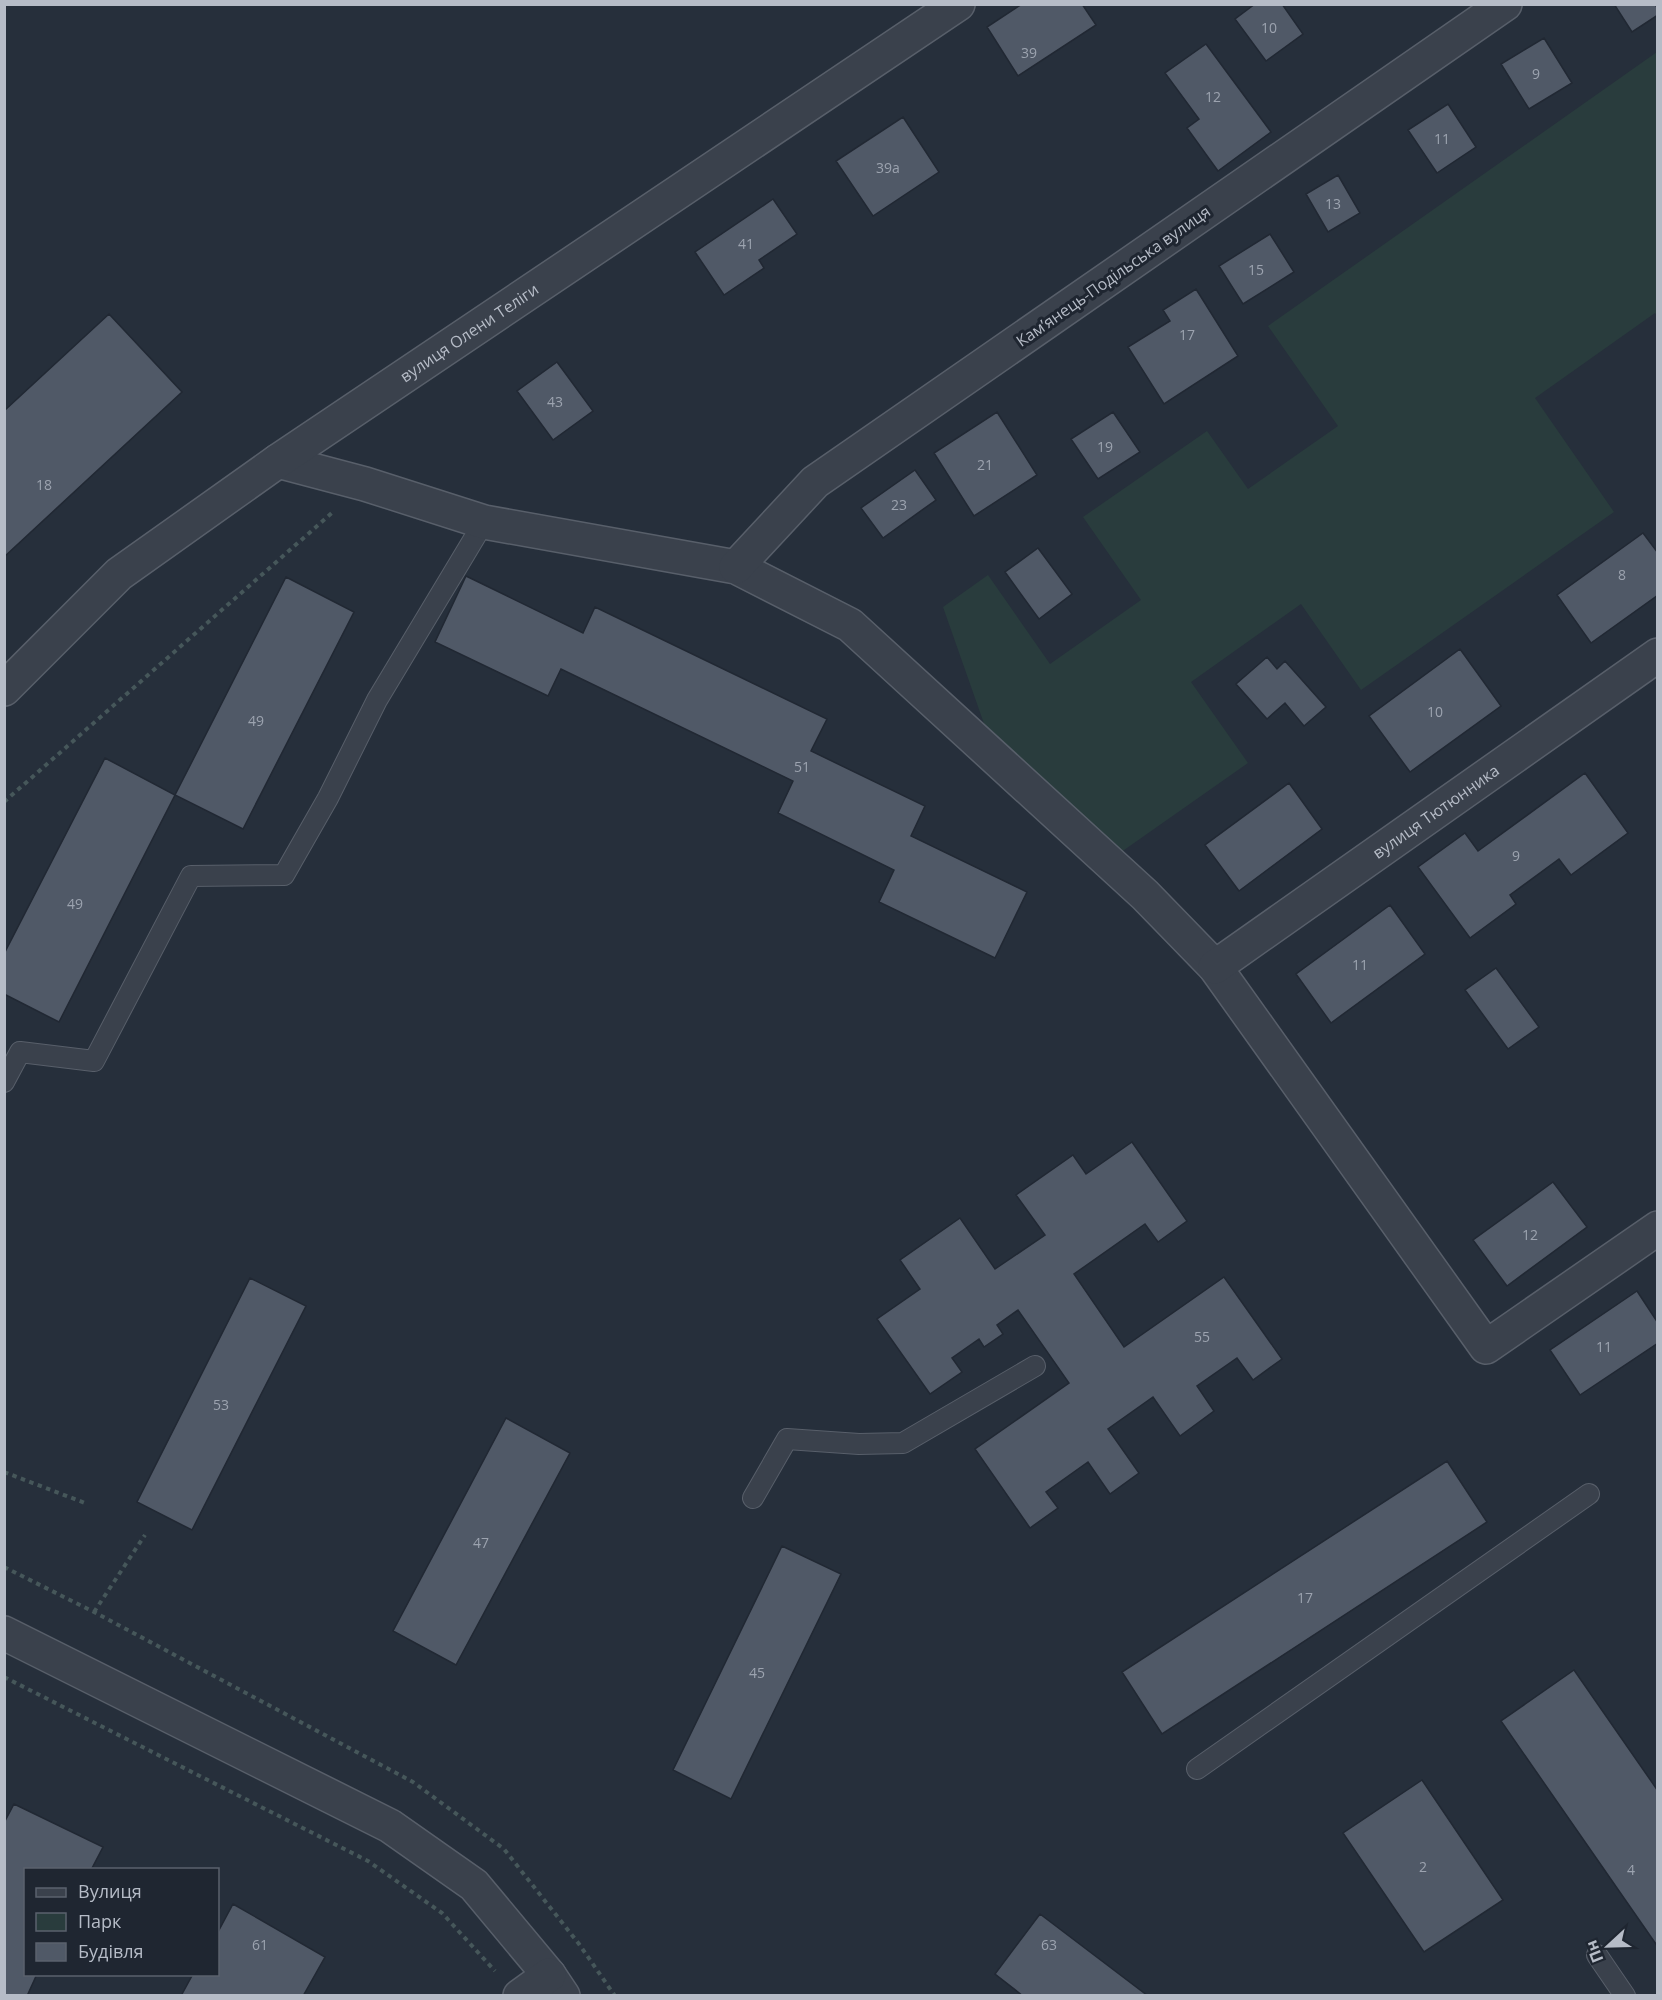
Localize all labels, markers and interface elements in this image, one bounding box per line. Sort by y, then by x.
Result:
house number: 10 [1261,18,1277,37]
house number: 39 [1021,43,1037,62]
house number: 9 [1532,64,1540,83]
house number: 12 [1205,87,1221,106]
house number: 11 [1434,129,1450,148]
house number: 39а [876,158,900,177]
house number: 13 [1325,194,1341,213]
street label: Камʼянець-Подільська вулиця [1011,200,1215,352]
house number: 41 [738,234,754,253]
house number: 15 [1248,260,1264,279]
street label: вулиця Олени Теліги [395,278,543,387]
house number: 17 [1179,325,1195,344]
house number: 43 [547,392,563,411]
house number: 19 [1097,437,1113,456]
house number: 21 [977,455,993,474]
house number: 18 [36,475,52,494]
house number: 23 [891,495,907,514]
house number: 8 [1618,565,1626,584]
house number: 10 [1427,702,1443,721]
house number: 49 [248,711,264,730]
house number: 51 [794,757,810,776]
street label: вулиця Тютюнника [1368,759,1503,864]
house number: 9 [1512,846,1520,865]
house number: 49 [67,894,83,913]
house number: 11 [1352,955,1368,974]
house number: 12 [1522,1225,1538,1244]
house number: 55 [1194,1327,1210,1346]
house number: 11 [1596,1337,1612,1356]
house number: 53 [213,1395,229,1414]
house number: 47 [473,1533,489,1552]
house number: 17 [1297,1588,1313,1607]
house number: 45 [749,1663,765,1682]
house number: 2 [1419,1857,1427,1876]
house number: 4 [1627,1860,1635,1879]
legend [24,1868,219,1976]
text: Вулиця [78,1879,142,1903]
text: Парк [78,1909,122,1933]
north arrow [1578,1916,1638,1976]
house number: 61 [252,1935,268,1954]
house number: 63 [1041,1935,1057,1954]
text: Пн [1580,1937,1609,1966]
text: Будівля [78,1939,144,1963]

